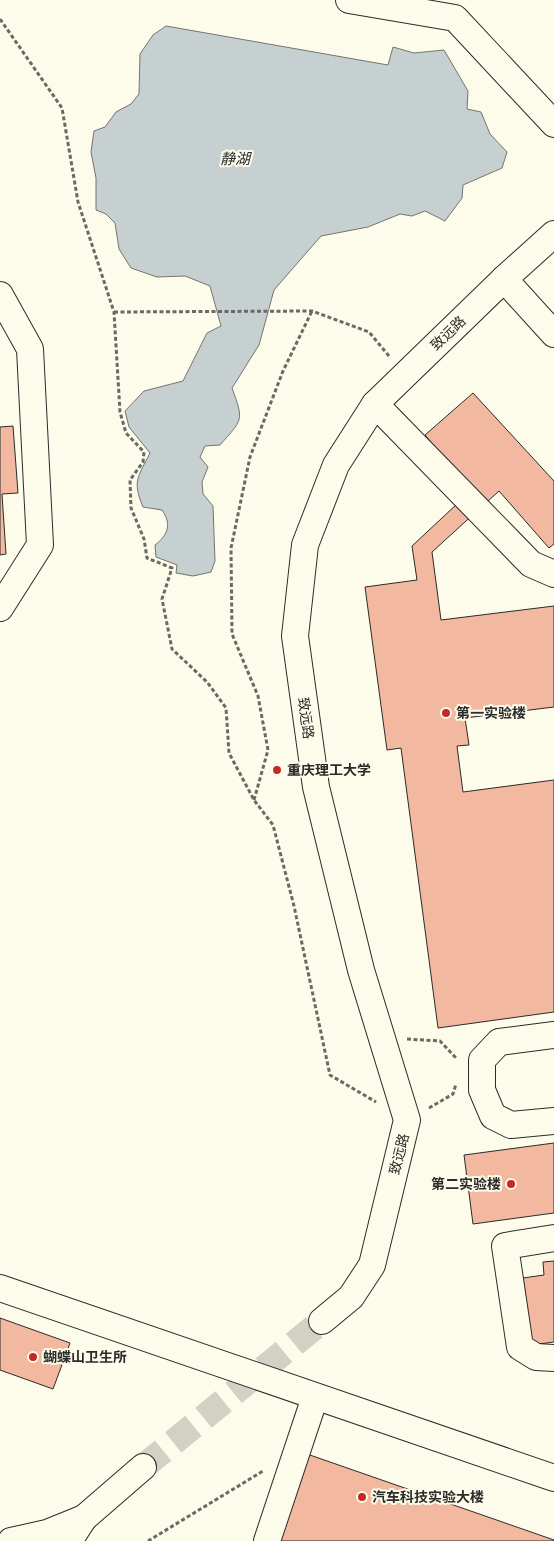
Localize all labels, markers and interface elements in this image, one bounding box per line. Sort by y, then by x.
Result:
water label: 静湖 [220,150,252,168]
street label: 致远路 [427,313,469,353]
street label: 致远路 [295,696,317,740]
place label: 第一实验楼 [456,705,526,721]
marker: 第一实验楼 [440,707,452,719]
place label: 重庆理工大学 [287,762,371,778]
marker: 重庆理工大学 [271,764,283,776]
street label: 致远路 [386,1132,412,1176]
place label: 第二实验楼 [431,1176,501,1192]
marker: 第二实验楼 [505,1178,517,1190]
place label: 蝴蝶山卫生所 [43,1349,127,1365]
marker: 蝴蝶山卫生所 [27,1351,39,1363]
place label: 汽车科技实验大楼 [372,1489,484,1505]
marker: 汽车科技实验大楼 [356,1491,368,1503]

